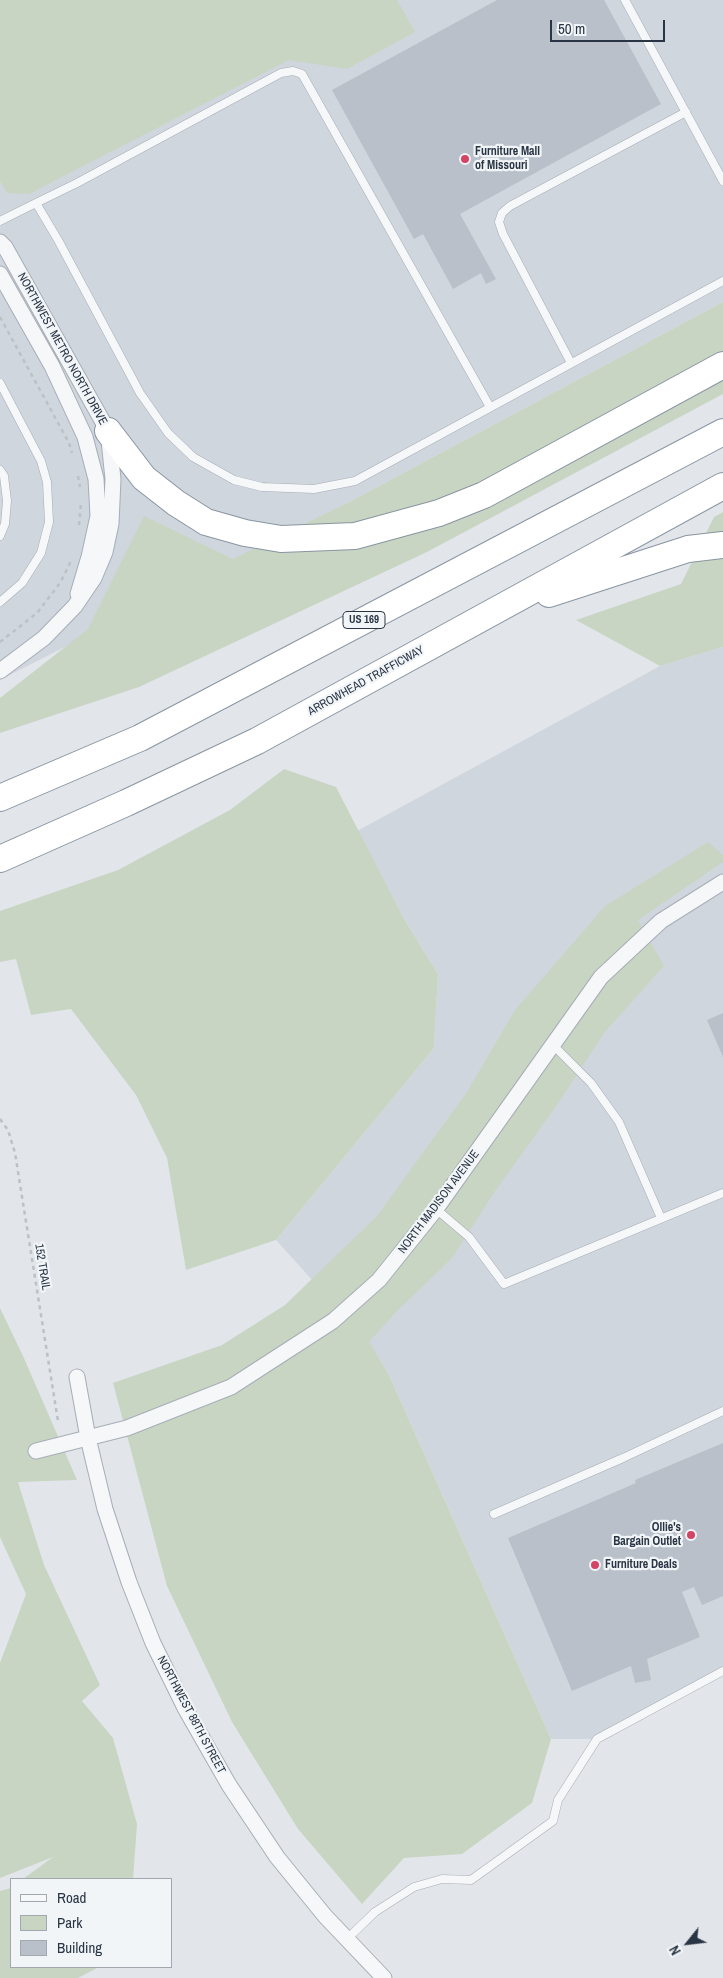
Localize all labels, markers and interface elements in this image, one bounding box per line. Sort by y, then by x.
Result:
scale bar [553,10,668,42]
text: 50 m [558,18,585,39]
place label: Furniture Mall of Missouri [475,145,540,173]
marker: Furniture Mall of Missouri [459,153,471,165]
street label: NORTHWEST METRO NORTH DRIVE [14,270,110,428]
road number: US 169 [343,612,385,628]
street label: ARROWHEAD TRAFFICWAY [305,643,427,719]
street label: NORTH MADISON AVENUE [395,1147,483,1257]
street label: 152 TRAIL [31,1243,53,1291]
place label: Ollie's Bargain Outlet [613,1521,681,1549]
marker: Ollie's Bargain Outlet [685,1529,697,1541]
place label: Furniture Deals [605,1558,677,1572]
marker: Furniture Deals [589,1559,601,1571]
street label: NORTHWEST 88TH STREET [154,1654,228,1776]
legend [10,1878,172,1968]
text: Road [57,1887,86,1908]
text: Park [57,1912,82,1933]
north arrow [663,1918,713,1968]
text: Building [57,1937,102,1958]
text: N [665,1942,685,1958]

